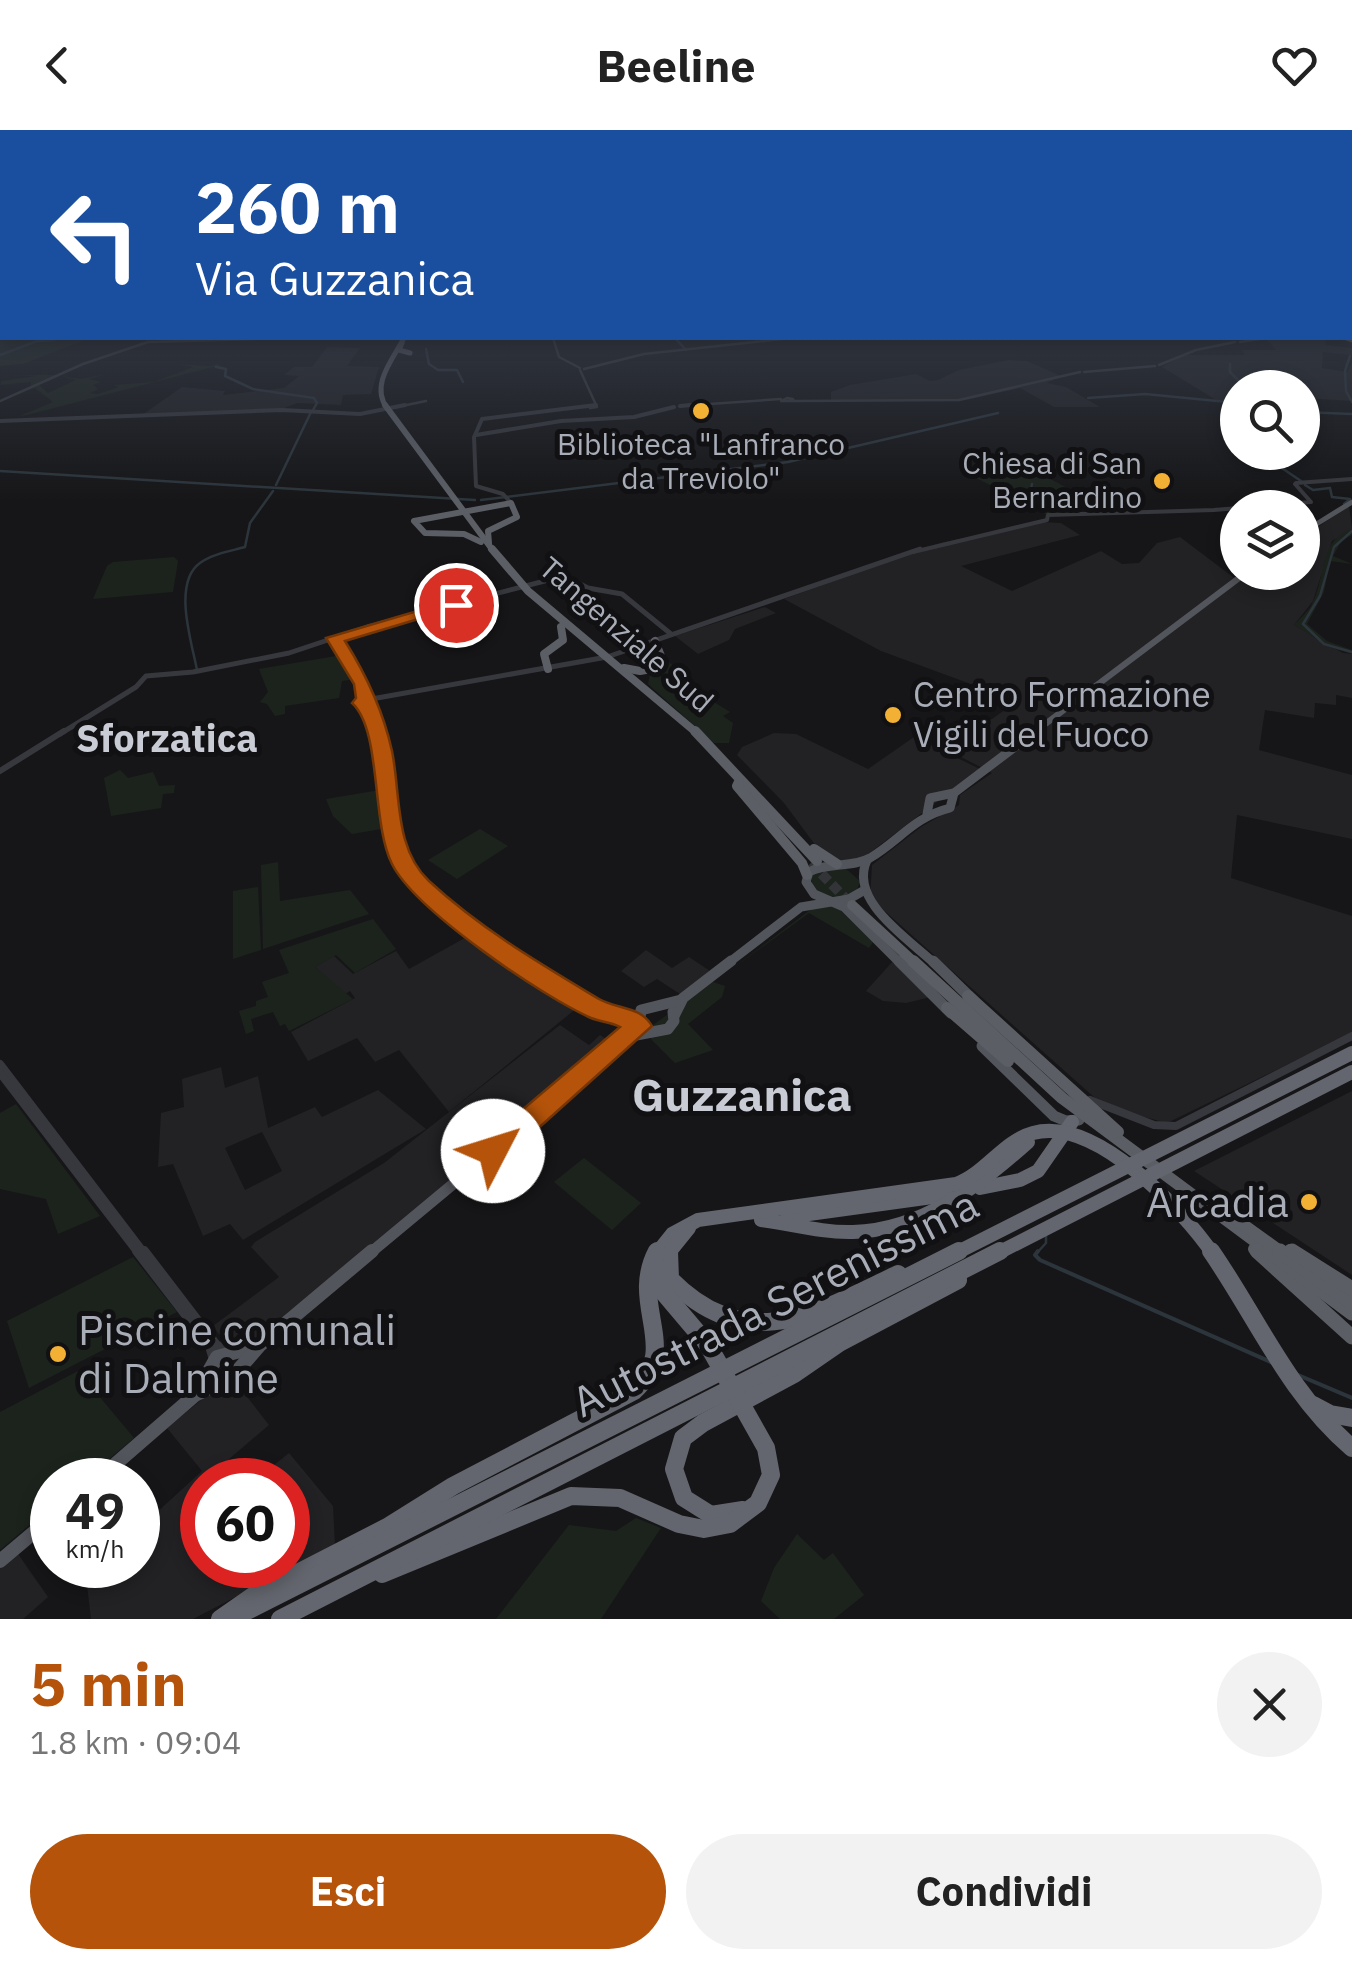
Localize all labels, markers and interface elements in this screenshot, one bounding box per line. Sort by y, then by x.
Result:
text: Beeline [596,36,756,94]
icon: back [30,38,85,93]
icon: heart [1267,38,1322,93]
text: 260 m [195,161,400,252]
icon: left [30,170,160,300]
text: Via Guzzanica [195,249,474,307]
map controls [1220,370,1320,590]
button: search [1220,370,1320,470]
marker: Biblioteca "Lanfranco da Treviolo" [690,400,712,422]
place label: Biblioteca "Lanfranco da Treviolo" [557,424,845,497]
place label: Chiesa di San Bernardino [962,443,1142,516]
marker: Chiesa di San Bernardino [1151,470,1173,492]
button: layers [1220,490,1320,590]
street label: Tangenziale Sud [532,548,722,720]
pin [414,563,499,648]
icon: arrive [429,578,484,633]
place label: Centro Formazione Vigili del Fuoco [913,671,1211,757]
marker: Centro Formazione Vigili del Fuoco [882,704,904,726]
district label: Sforzatica [76,713,258,762]
district label: Guzzanica [632,1065,852,1123]
position arrow [441,1099,545,1203]
place label: Arcadia [1146,1174,1289,1229]
street label: Autostrada Serenissima [562,1176,987,1429]
marker: Arcadia [1298,1191,1320,1213]
place label: Piscine comunali di Dalmine [78,1302,396,1405]
marker: Piscine comunali di Dalmine [47,1343,69,1365]
speed limit sign: 60 [180,1458,310,1588]
text: 49 [65,1478,125,1543]
text: km/h [66,1532,124,1565]
text: 5 min [30,1644,187,1723]
button: close [1217,1652,1322,1757]
text: 1.8 km · 09:04 [30,1721,241,1763]
button: Esci [30,1834,666,1949]
button: Condividi [686,1834,1322,1949]

